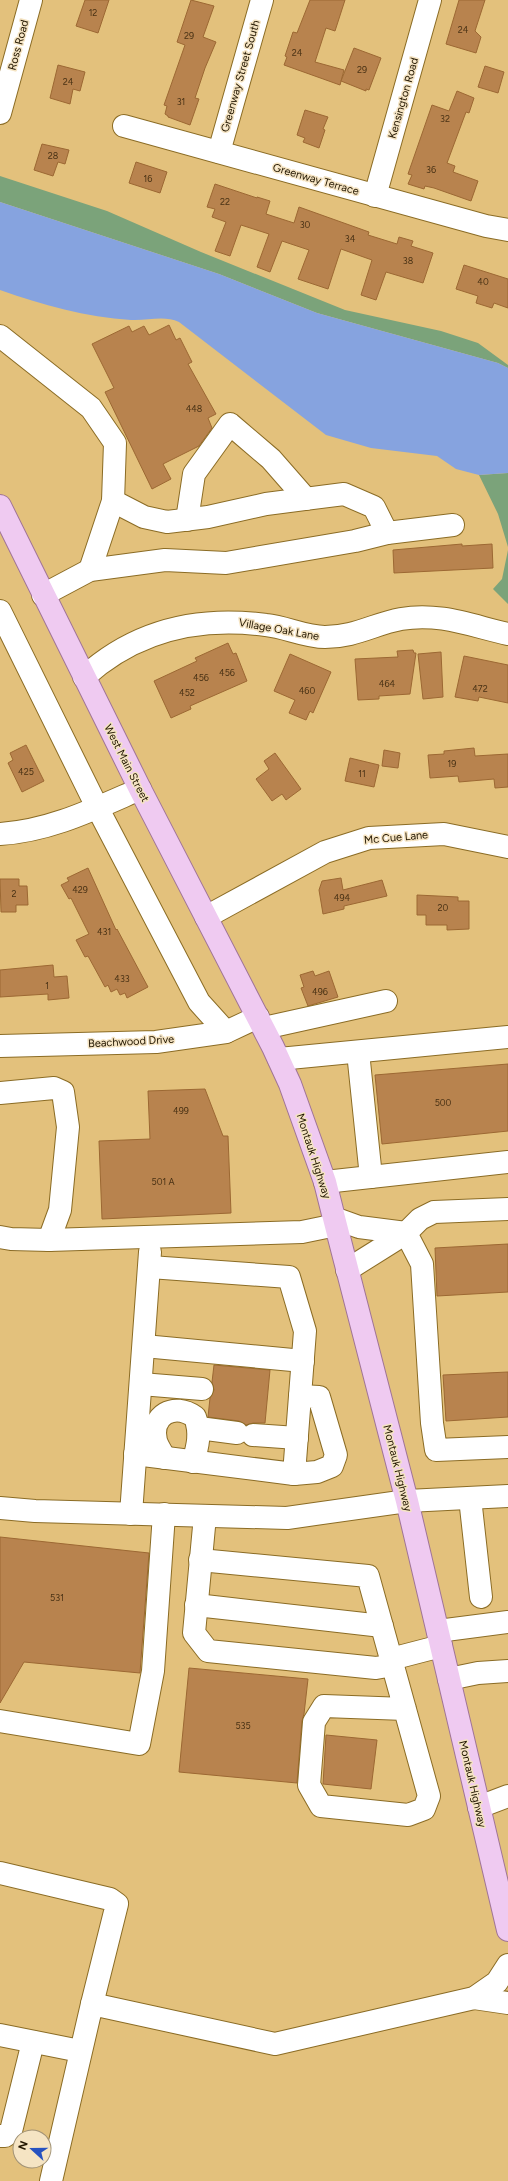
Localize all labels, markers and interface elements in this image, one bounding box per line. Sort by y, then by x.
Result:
house number: 12 [89,7,97,18]
street label: Ross Road [6,19,31,72]
street label: Greenway Street South [218,19,263,134]
house number: 24 [458,24,469,35]
house number: 29 [184,30,194,41]
house number: 24 [292,47,303,58]
street label: Kensington Road [386,56,421,140]
house number: 29 [357,64,367,75]
house number: 24 [63,76,74,87]
house number: 31 [177,96,185,107]
house number: 32 [440,113,450,124]
house number: 28 [48,150,59,161]
street label: Greenway Terrace [271,161,360,198]
house number: 36 [426,164,436,175]
house number: 16 [144,173,152,184]
house number: 22 [220,196,230,207]
house number: 30 [300,219,311,230]
house number: 34 [345,233,356,244]
house number: 38 [403,255,414,266]
house number: 40 [477,276,489,287]
house number: 448 [186,403,203,414]
street label: Village Oak Lane [238,616,320,643]
house number: 456 [219,667,235,678]
house number: 456 [193,672,209,683]
house number: 464 [379,678,396,689]
house number: 472 [472,683,488,694]
house number: 460 [299,685,315,696]
house number: 452 [179,687,195,698]
street label: West Main Street [101,722,152,804]
house number: 19 [448,758,456,769]
house number: 425 [18,766,34,777]
house number: 11 [358,768,366,779]
street label: Mc Cue Lane [363,828,429,847]
house number: 429 [72,884,88,895]
house number: 2 [11,888,17,899]
house number: 494 [334,892,351,903]
house number: 20 [438,902,449,913]
house number: 431 [97,926,111,937]
house number: 433 [114,973,130,984]
house number: 1 [45,980,49,991]
house number: 496 [312,986,328,997]
street label: Beachwood Drive [88,1033,174,1050]
house number: 500 [435,1097,452,1108]
house number: 499 [173,1105,189,1116]
street label: Montauk Highway [294,1112,334,1201]
house number: 501 A [152,1176,174,1187]
street label: Montauk Highway [380,1423,415,1513]
house number: 531 [50,1592,64,1603]
house number: 535 [235,1720,251,1731]
street label: Montauk Highway [456,1739,489,1829]
north arrow [12,2129,52,2169]
text: N [16,2139,31,2152]

